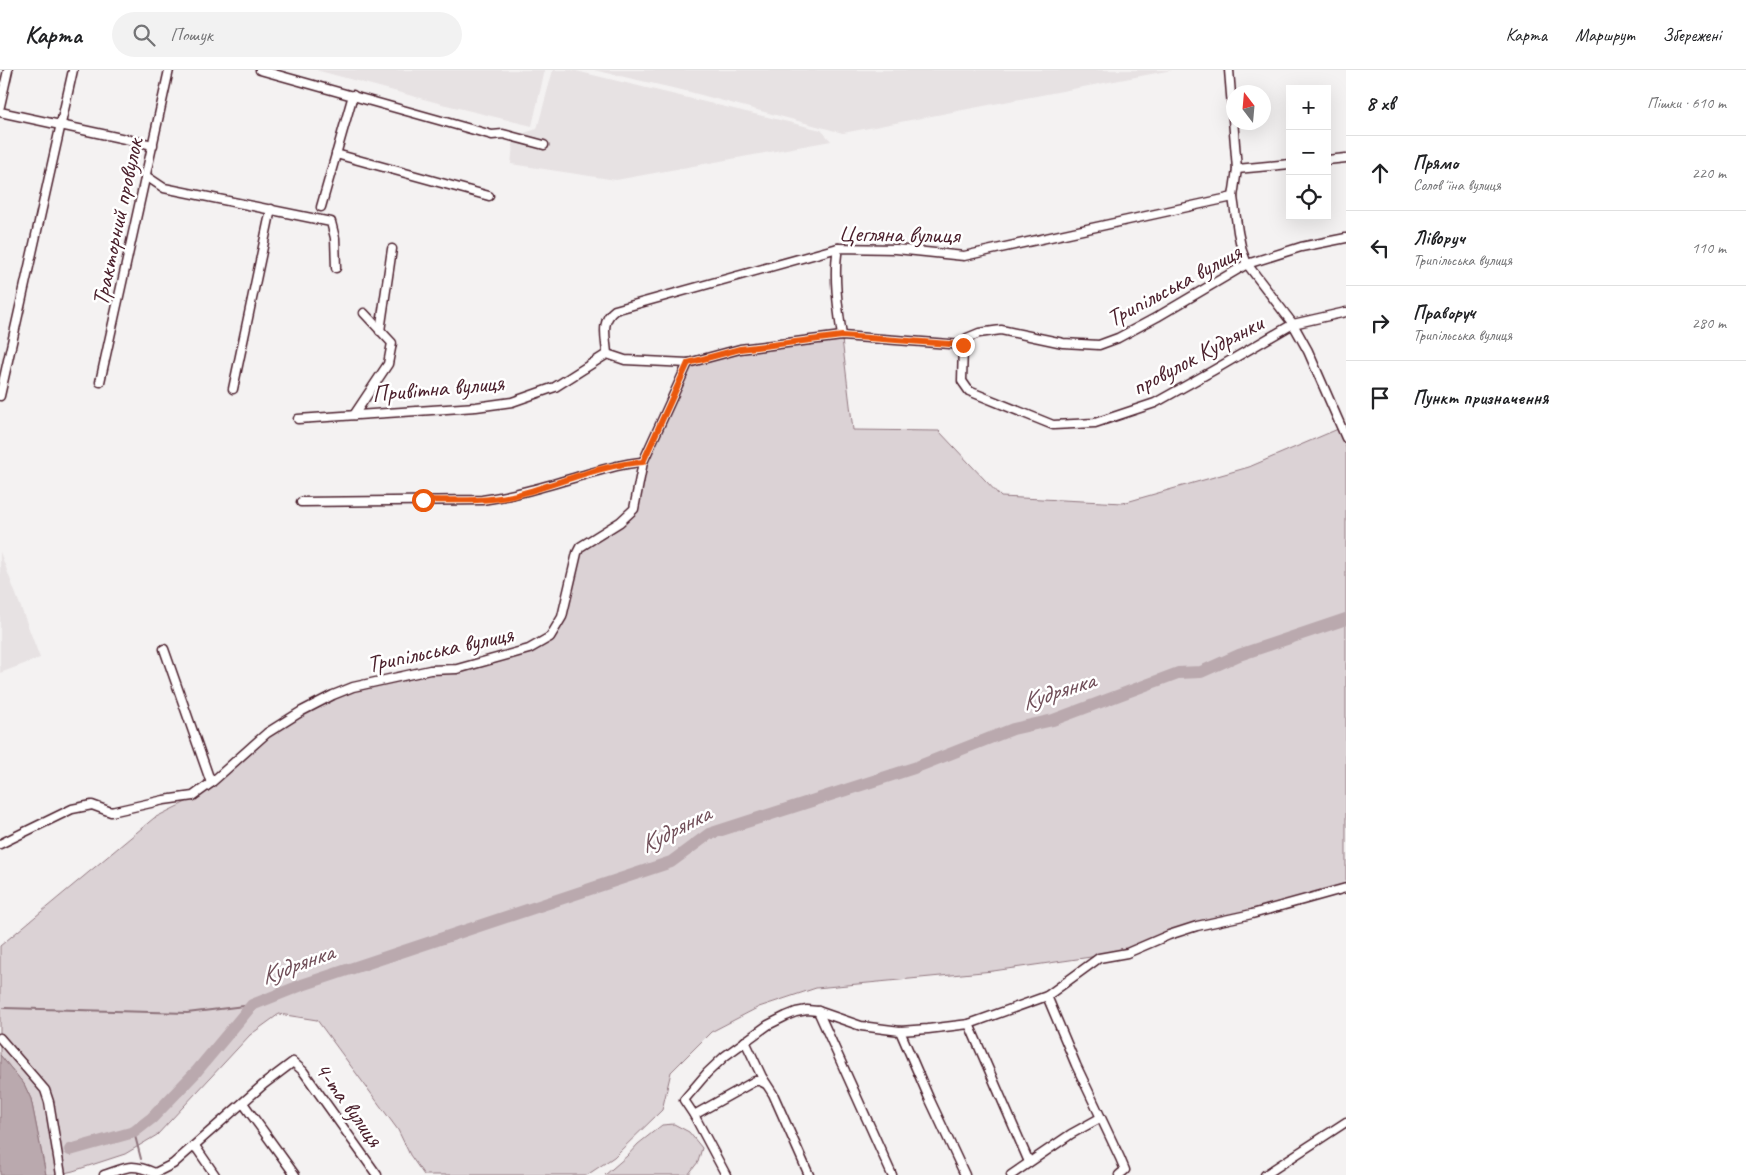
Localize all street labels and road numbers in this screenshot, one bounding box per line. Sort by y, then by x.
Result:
street label: Тракторний провулок [85,133,150,308]
street label: Цегляна вулиця [838,218,962,250]
street label: Трипільська вулиця [1101,236,1248,333]
street label: провулок Кудрянки [1126,307,1270,402]
street label: Привітна вулиця [371,367,506,409]
street label: Трипільська вулиця [364,619,517,679]
street label: 4-та вулиця [308,1056,391,1153]

